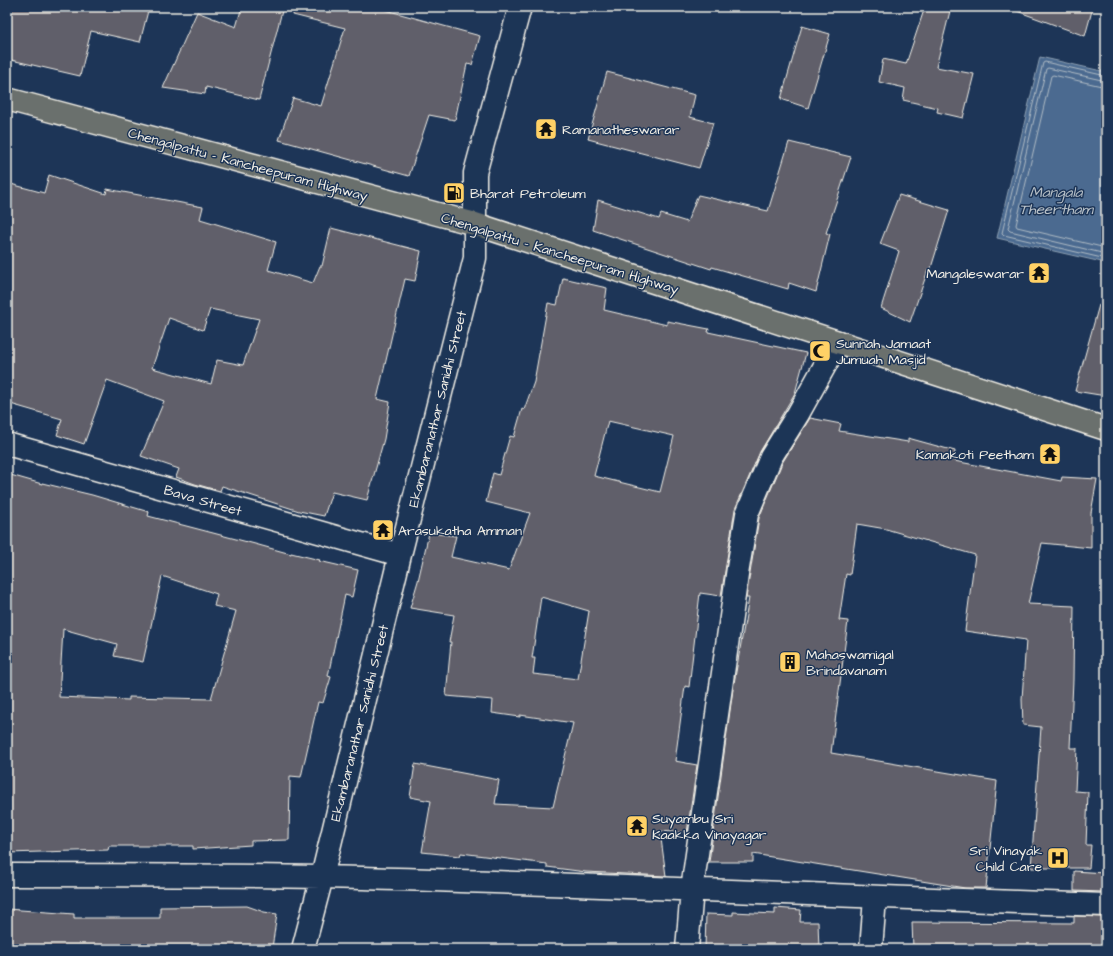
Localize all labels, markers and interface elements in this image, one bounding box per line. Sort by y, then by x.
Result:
temple icon: Ramanatheswarar [533,116,559,142]
place label: Ramanatheswarar [562,120,680,140]
street label: Chengalpattu - Kancheepuram Highway [126,123,370,207]
fuel station icon: Bharat Petroleum [441,180,467,206]
water label: Mangala Theertham [1019,182,1094,220]
place label: Bharat Petroleum [470,184,586,204]
street label: Chengalpattu - Kancheepuram Highway [438,208,681,300]
temple icon: Mangaleswarar [1026,260,1052,286]
place label: Mangaleswarar [926,264,1024,284]
street label: Ekambaranathar Sanidhi Street [404,308,472,510]
place label: Sunnah Jamaat Jumuah Masjid [836,334,931,370]
mosque icon: Sunnah Jamaat Jumuah Masjid [807,338,833,364]
temple icon: Kamakoti Peetham [1037,441,1063,467]
place label: Kamakoti Peetham [916,445,1034,465]
street label: Bava Street [161,480,244,522]
temple icon: Arasukatha Amman [370,517,396,543]
place label: Arasukatha Amman [398,521,522,541]
street label: Ekambaranathar Sanidhi Street [326,622,394,824]
place label: Mahaswamigal Brindavanam [806,645,894,681]
building icon: Mahaswamigal Brindavanam [777,649,803,675]
place label: Suyambu Sri Kaakka Vinayagar [652,809,767,845]
temple icon: Suyambu Sri Kaakka Vinayagar [624,813,650,839]
place label: Sri Vinayak Child Care [969,841,1042,877]
hospital icon: Sri Vinayak Child Care [1045,845,1071,871]

